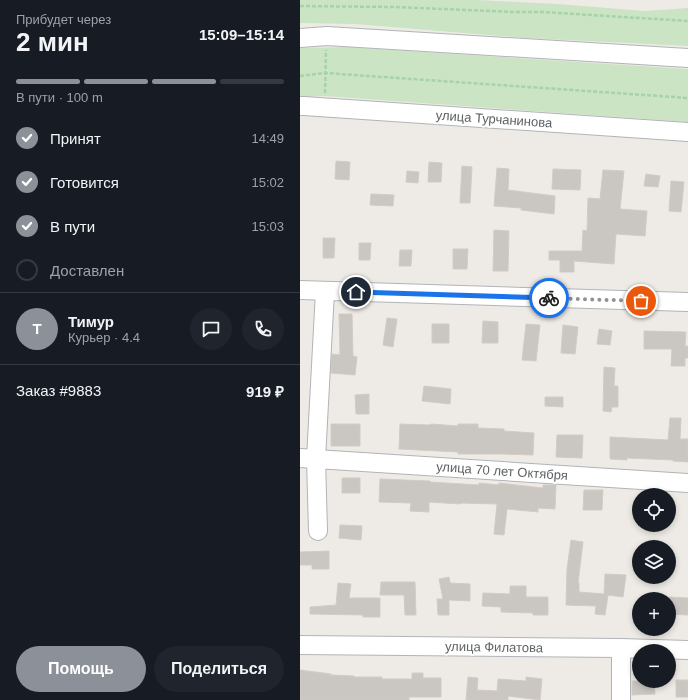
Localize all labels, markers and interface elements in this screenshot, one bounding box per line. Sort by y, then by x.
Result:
text: Прибудет через [16,12,111,27]
text: 15:09–15:14 [199,26,284,43]
text: 2 мин [16,27,89,57]
text: В пути · 100 m [16,90,103,105]
street label: улица Турчанинова [435,107,553,131]
icon: check [16,127,38,149]
text: Принят [50,130,101,147]
text: 14:49 [251,131,284,146]
icon: check [16,171,38,193]
text: Готовится [50,174,119,191]
text: 15:02 [251,175,284,190]
icon: check [16,215,38,237]
text: В пути [50,218,95,235]
text: 15:03 [251,219,284,234]
text: Доставлен [50,262,124,279]
pin [339,275,373,309]
courier [529,278,569,318]
icon: home [345,281,367,303]
pin [624,284,658,318]
icon: bike [538,287,560,309]
icon: bag [630,290,652,312]
button: chat [190,308,232,350]
button: phone [242,308,284,350]
text: Тимур [68,313,114,330]
text: Т [32,320,42,337]
text: Курьер · 4.4 [68,330,140,345]
text: Заказ #9883 [16,382,101,399]
text: 919 ₽ [246,383,284,400]
street label: улица 70 лет Октября [436,459,568,483]
map controls [632,488,676,688]
button: locate [632,488,676,532]
button: layers [632,540,676,584]
button: + [632,592,676,636]
street label: улица Филатова [445,639,544,655]
button: − [632,644,676,688]
button: Помощь [16,646,146,692]
button: Поделиться [154,646,284,692]

